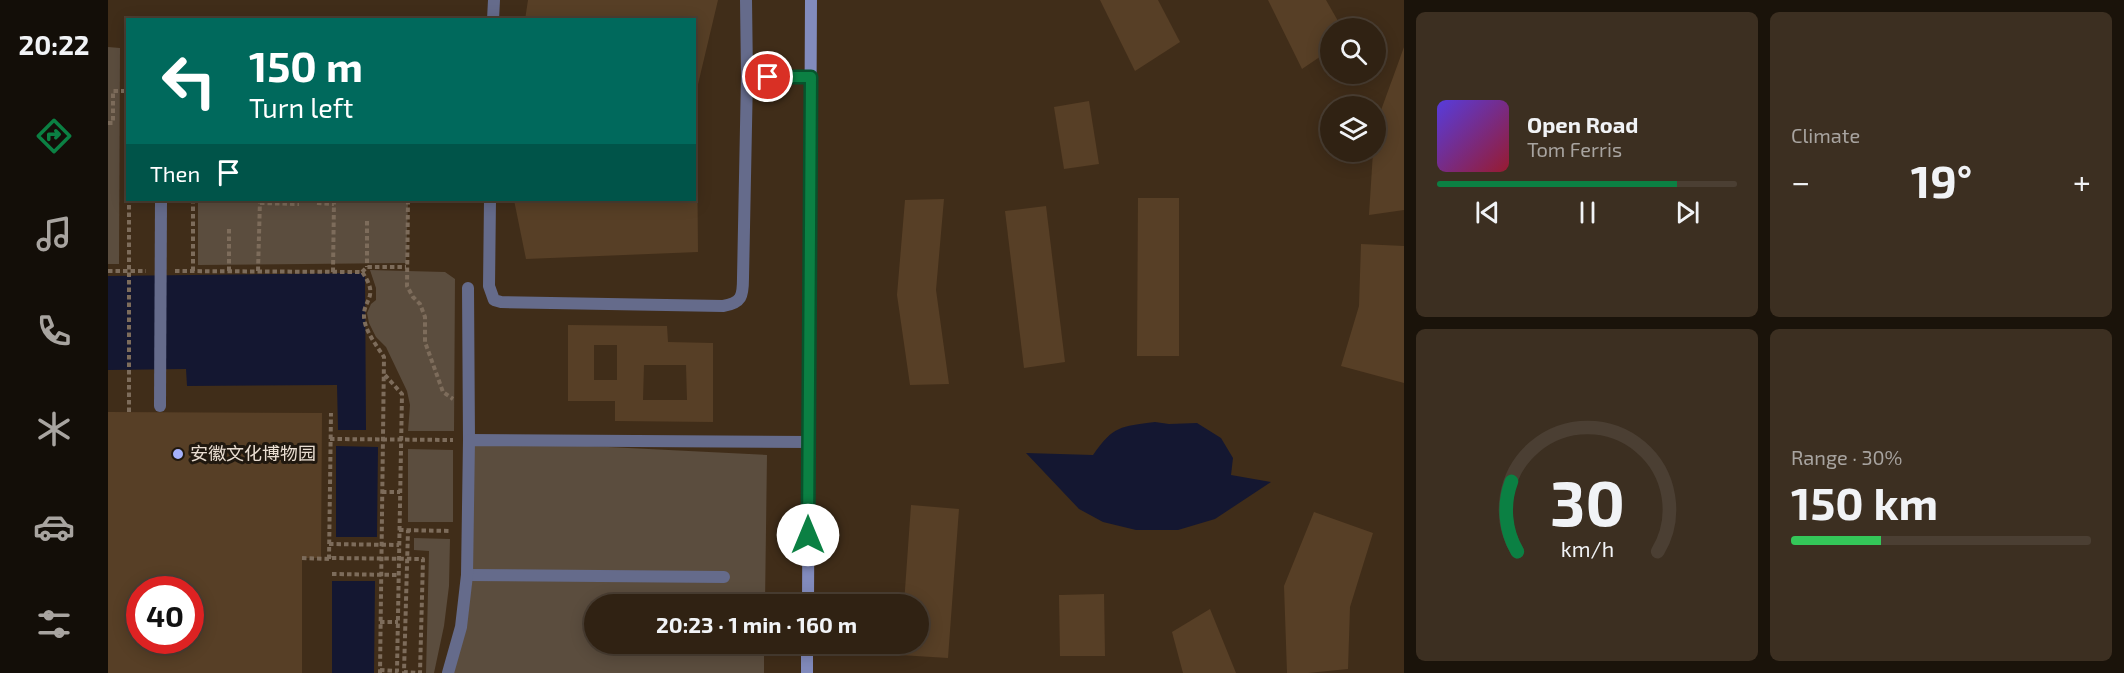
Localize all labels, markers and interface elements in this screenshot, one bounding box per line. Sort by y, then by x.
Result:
map controls [1320,18,1386,162]
button: search [1320,18,1386,84]
text: 20:22 [18,28,90,60]
text: 150 m [249,40,363,90]
icon: left [150,42,228,120]
pin [742,51,793,102]
icon: arrive [751,60,784,93]
text: Turn left [249,91,353,123]
button: layers [1320,96,1386,162]
text: Open Road [1527,111,1639,137]
icon: directions [33,115,75,157]
text: Climate [1791,123,1860,147]
text: Tom Ferris [1527,137,1622,161]
text: 19° [1911,153,1972,207]
icon: arrive [212,156,245,189]
text: Then [150,160,200,186]
text: − [1791,161,1810,201]
text: + [2073,161,2091,201]
icon: previous [1471,196,1504,229]
icon: pause [1571,196,1604,229]
icon: next [1671,196,1704,229]
icon: music [33,213,75,255]
icon: phone [33,310,75,352]
icon: climate [33,408,75,450]
place label: 安徽文化博物园 [190,442,316,464]
text: Range · 30% [1791,445,1902,469]
marker: 安徽文化博物园 [171,447,185,461]
text: 30 [1550,464,1624,539]
text: 150 km [1791,475,1938,529]
position arrow [776,503,840,567]
icon: car [33,506,75,548]
text: km/h [1560,536,1614,561]
speed limit sign: 40 [126,576,204,654]
icon: filters [33,603,75,645]
text: 20:23 · 1 min · 160 m [656,611,857,637]

